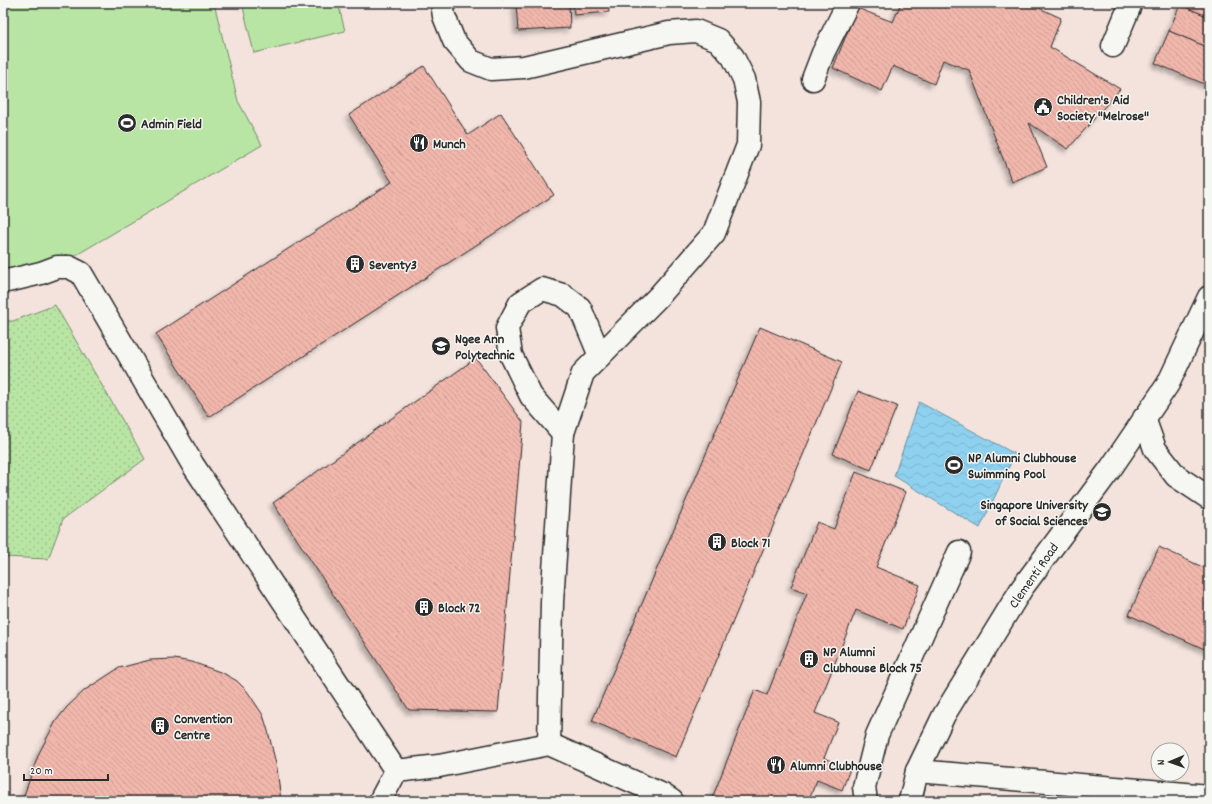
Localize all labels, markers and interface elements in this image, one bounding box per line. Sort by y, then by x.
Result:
place label: Children's Aid Society "Melrose" [1057,91,1149,127]
public building icon: Children's Aid Society "Melrose" [1032,96,1054,118]
sports icon: Admin Field [116,112,138,134]
place label: Admin Field [141,115,202,135]
restaurant icon: Munch [408,132,430,154]
place label: Munch [433,135,466,155]
building icon: Seventy3 [344,253,366,275]
place label: Seventy3 [369,256,417,276]
place label: Ngee Ann Polytechnic [455,330,515,366]
school or university icon: Ngee Ann Polytechnic [430,335,452,357]
place label: NP Alumni Clubhouse Swimming Pool [968,449,1076,485]
sports icon: NP Alumni Clubhouse Swimming Pool [943,454,965,476]
place label: Singapore University of Social Sciences [981,496,1089,532]
school or university icon: Singapore University of Social Sciences [1091,501,1113,523]
building icon: Block 71 [706,531,728,553]
place label: Block 71 [731,534,770,554]
street label: Clementi Road [1005,539,1065,613]
building icon: Block 72 [413,596,435,618]
place label: Block 72 [438,599,480,619]
place label: NP Alumni Clubhouse Block 75 [823,643,922,679]
building icon: NP Alumni Clubhouse Block 75 [798,648,820,670]
place label: Convention Centre [174,710,233,746]
building icon: Convention Centre [149,715,171,737]
north arrow [1150,742,1190,782]
restaurant icon: Alumni Clubhouse [765,754,787,776]
scale bar [24,756,108,782]
place label: Alumni Clubhouse [790,757,882,777]
text: N [1154,759,1170,765]
text: 20 m [30,763,53,780]

